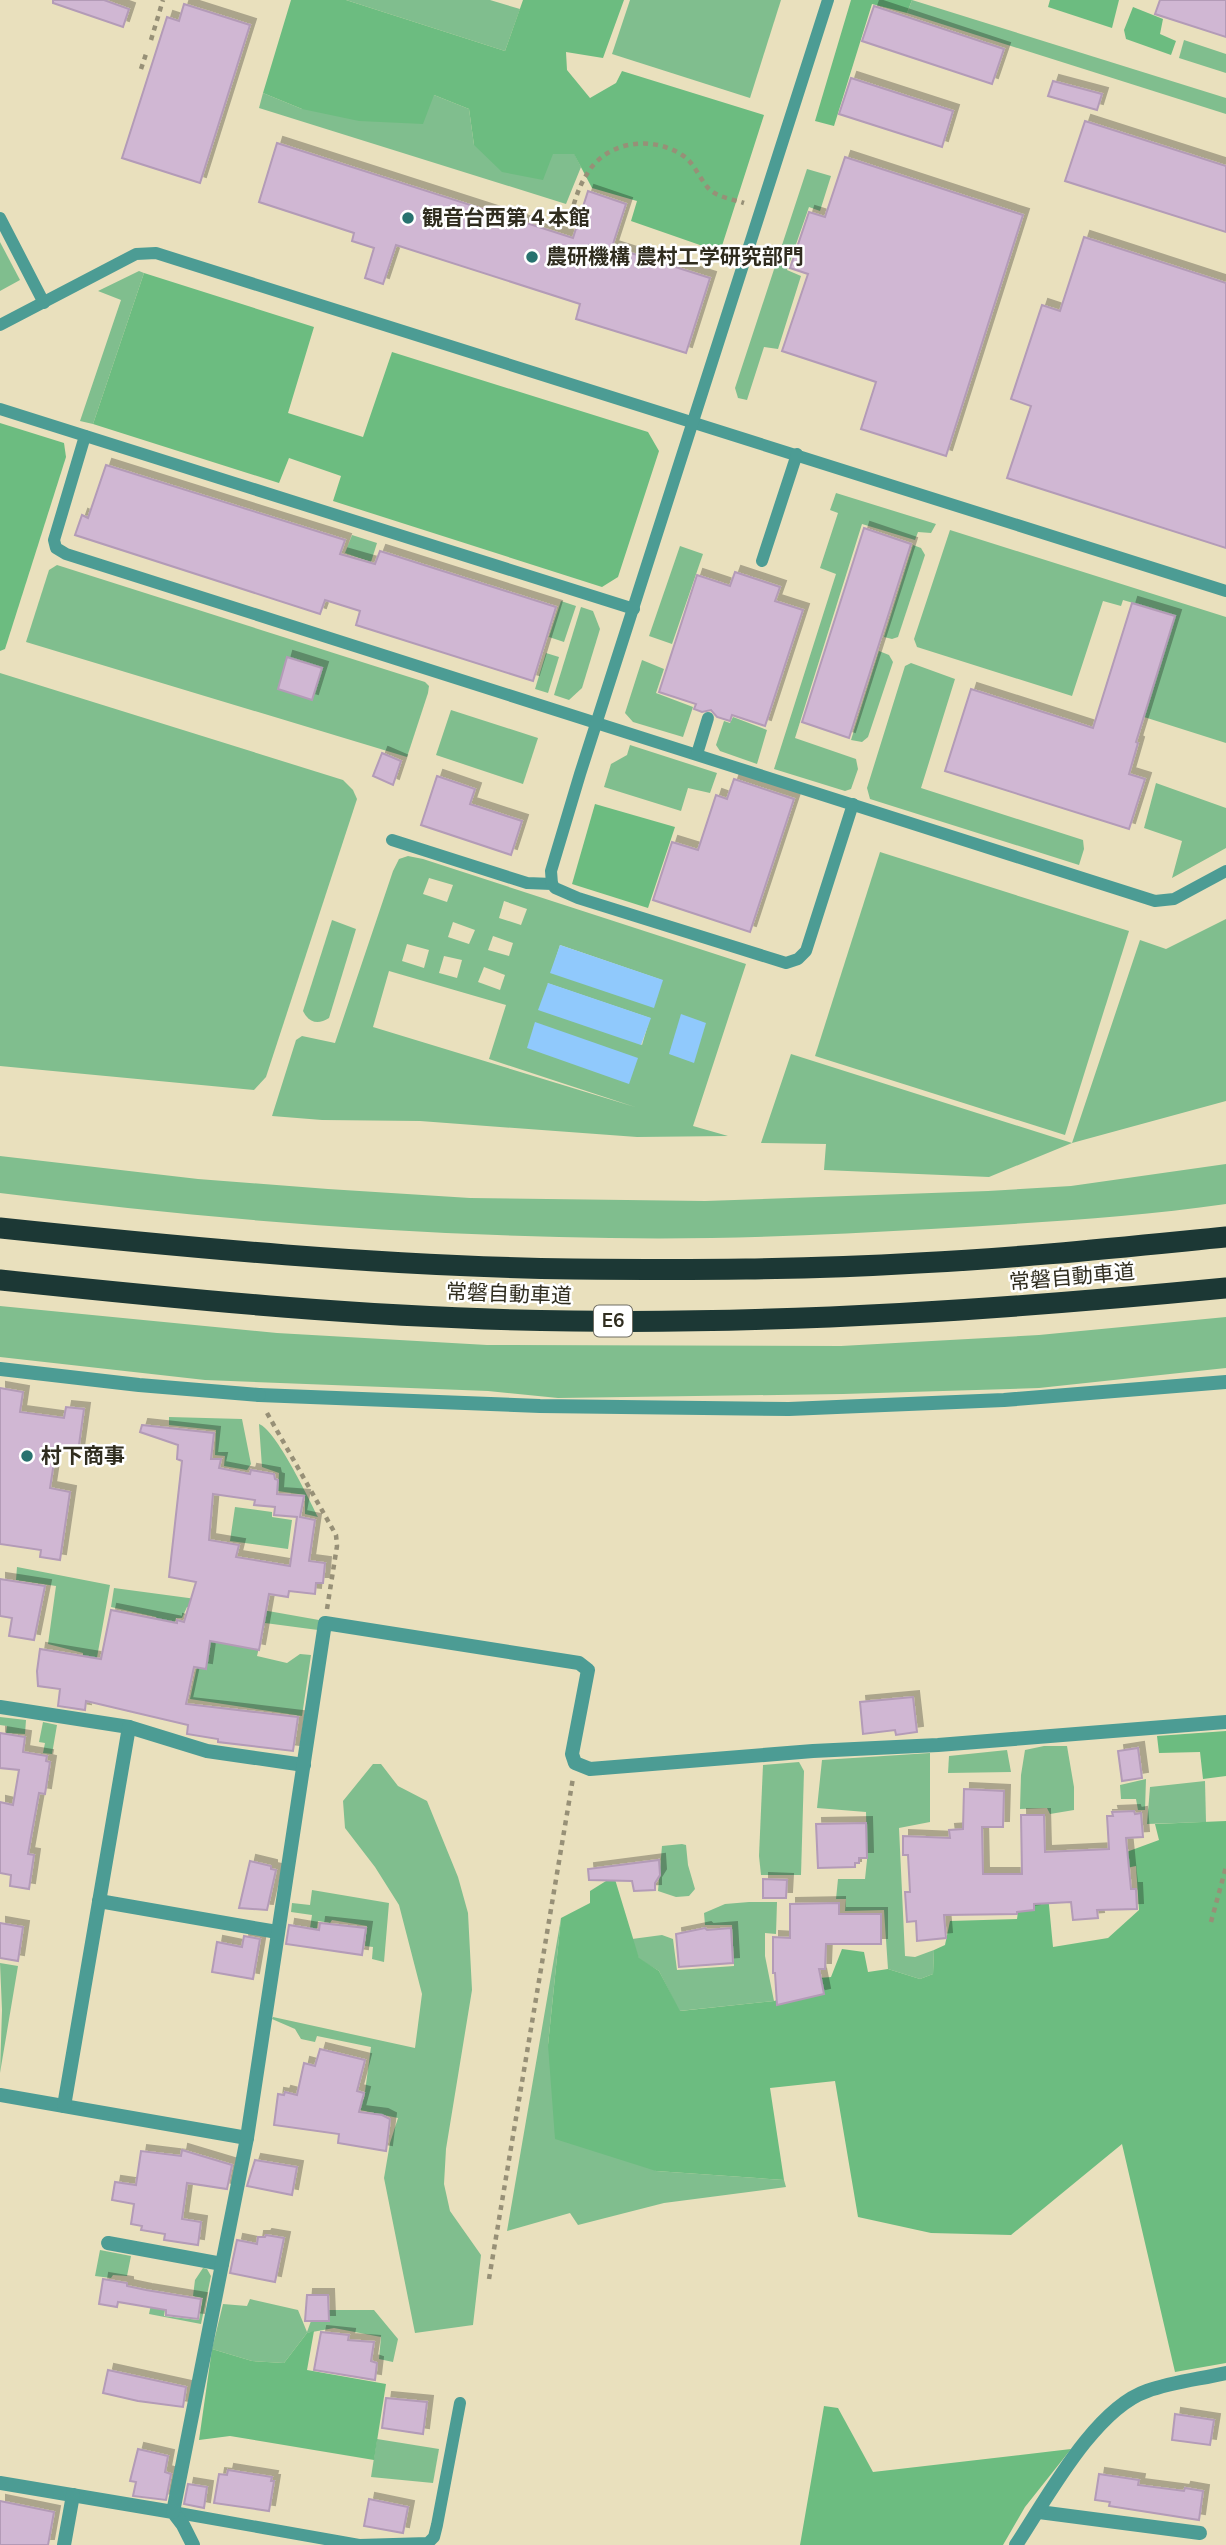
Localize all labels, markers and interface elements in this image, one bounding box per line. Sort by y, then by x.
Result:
place label: 観音台西第４本館 [422,204,590,232]
marker: 観音台西第４本館 [400,210,416,226]
place label: 農研機構 農村工学研究部門 [546,243,804,271]
marker: 農研機構 農村工学研究部門 [524,249,540,265]
street label: 常磐自動車道 [1008,1258,1136,1296]
street label: 常磐自動車道 [446,1278,572,1310]
road number: E6 [594,1306,632,1336]
place label: 村下商事 [41,1442,125,1470]
marker: 村下商事 [19,1448,35,1464]

